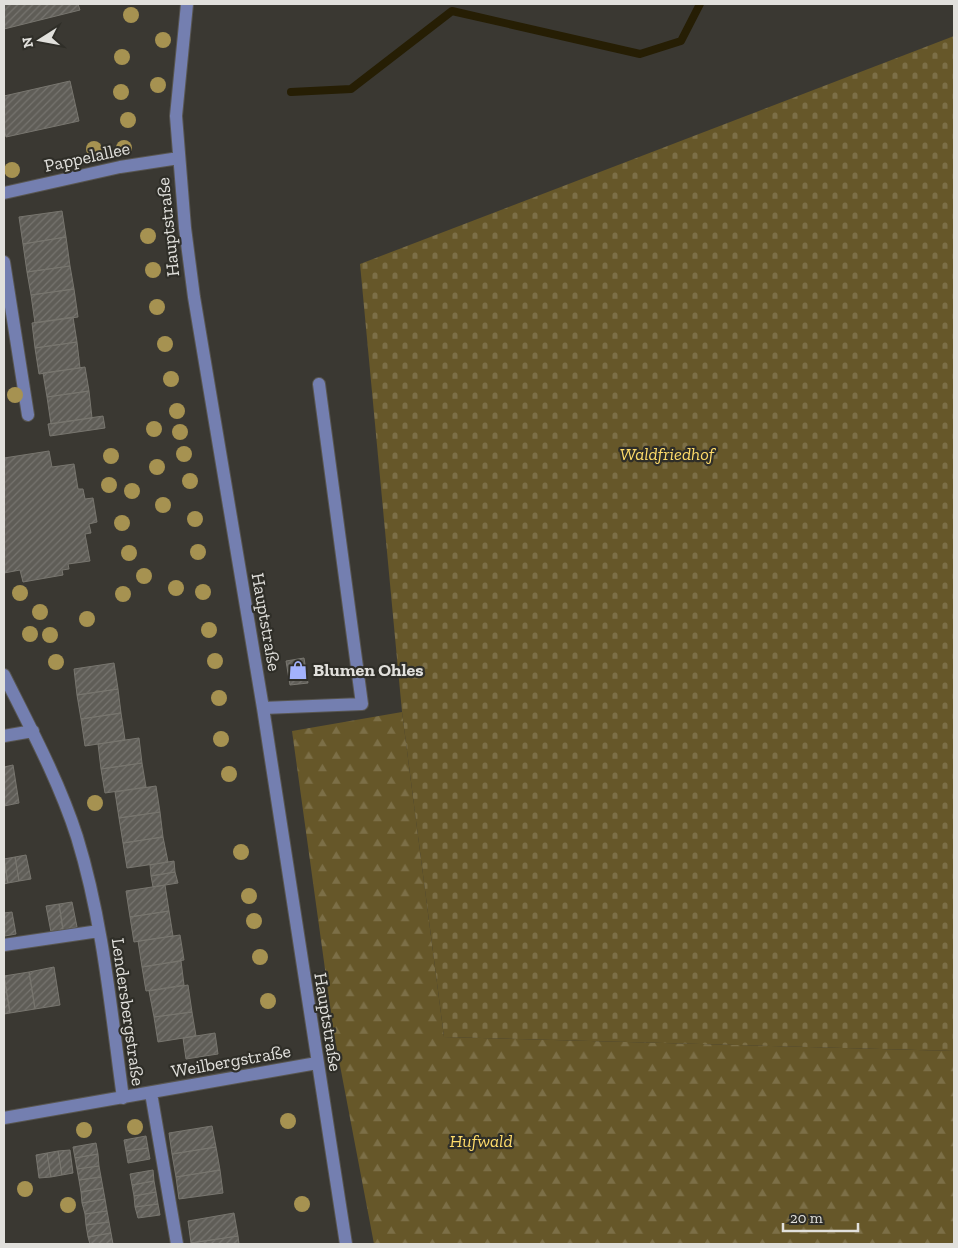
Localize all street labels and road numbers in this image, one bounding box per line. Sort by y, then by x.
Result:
street label: Pappelallee [42,137,132,177]
street label: Hauptstraße [152,176,184,278]
street label: Hauptstraße [247,571,285,673]
street label: Lendersbergstraße [107,937,149,1087]
street label: Hauptstraße [309,971,347,1073]
street label: Weilbergstraße [170,1040,292,1082]

